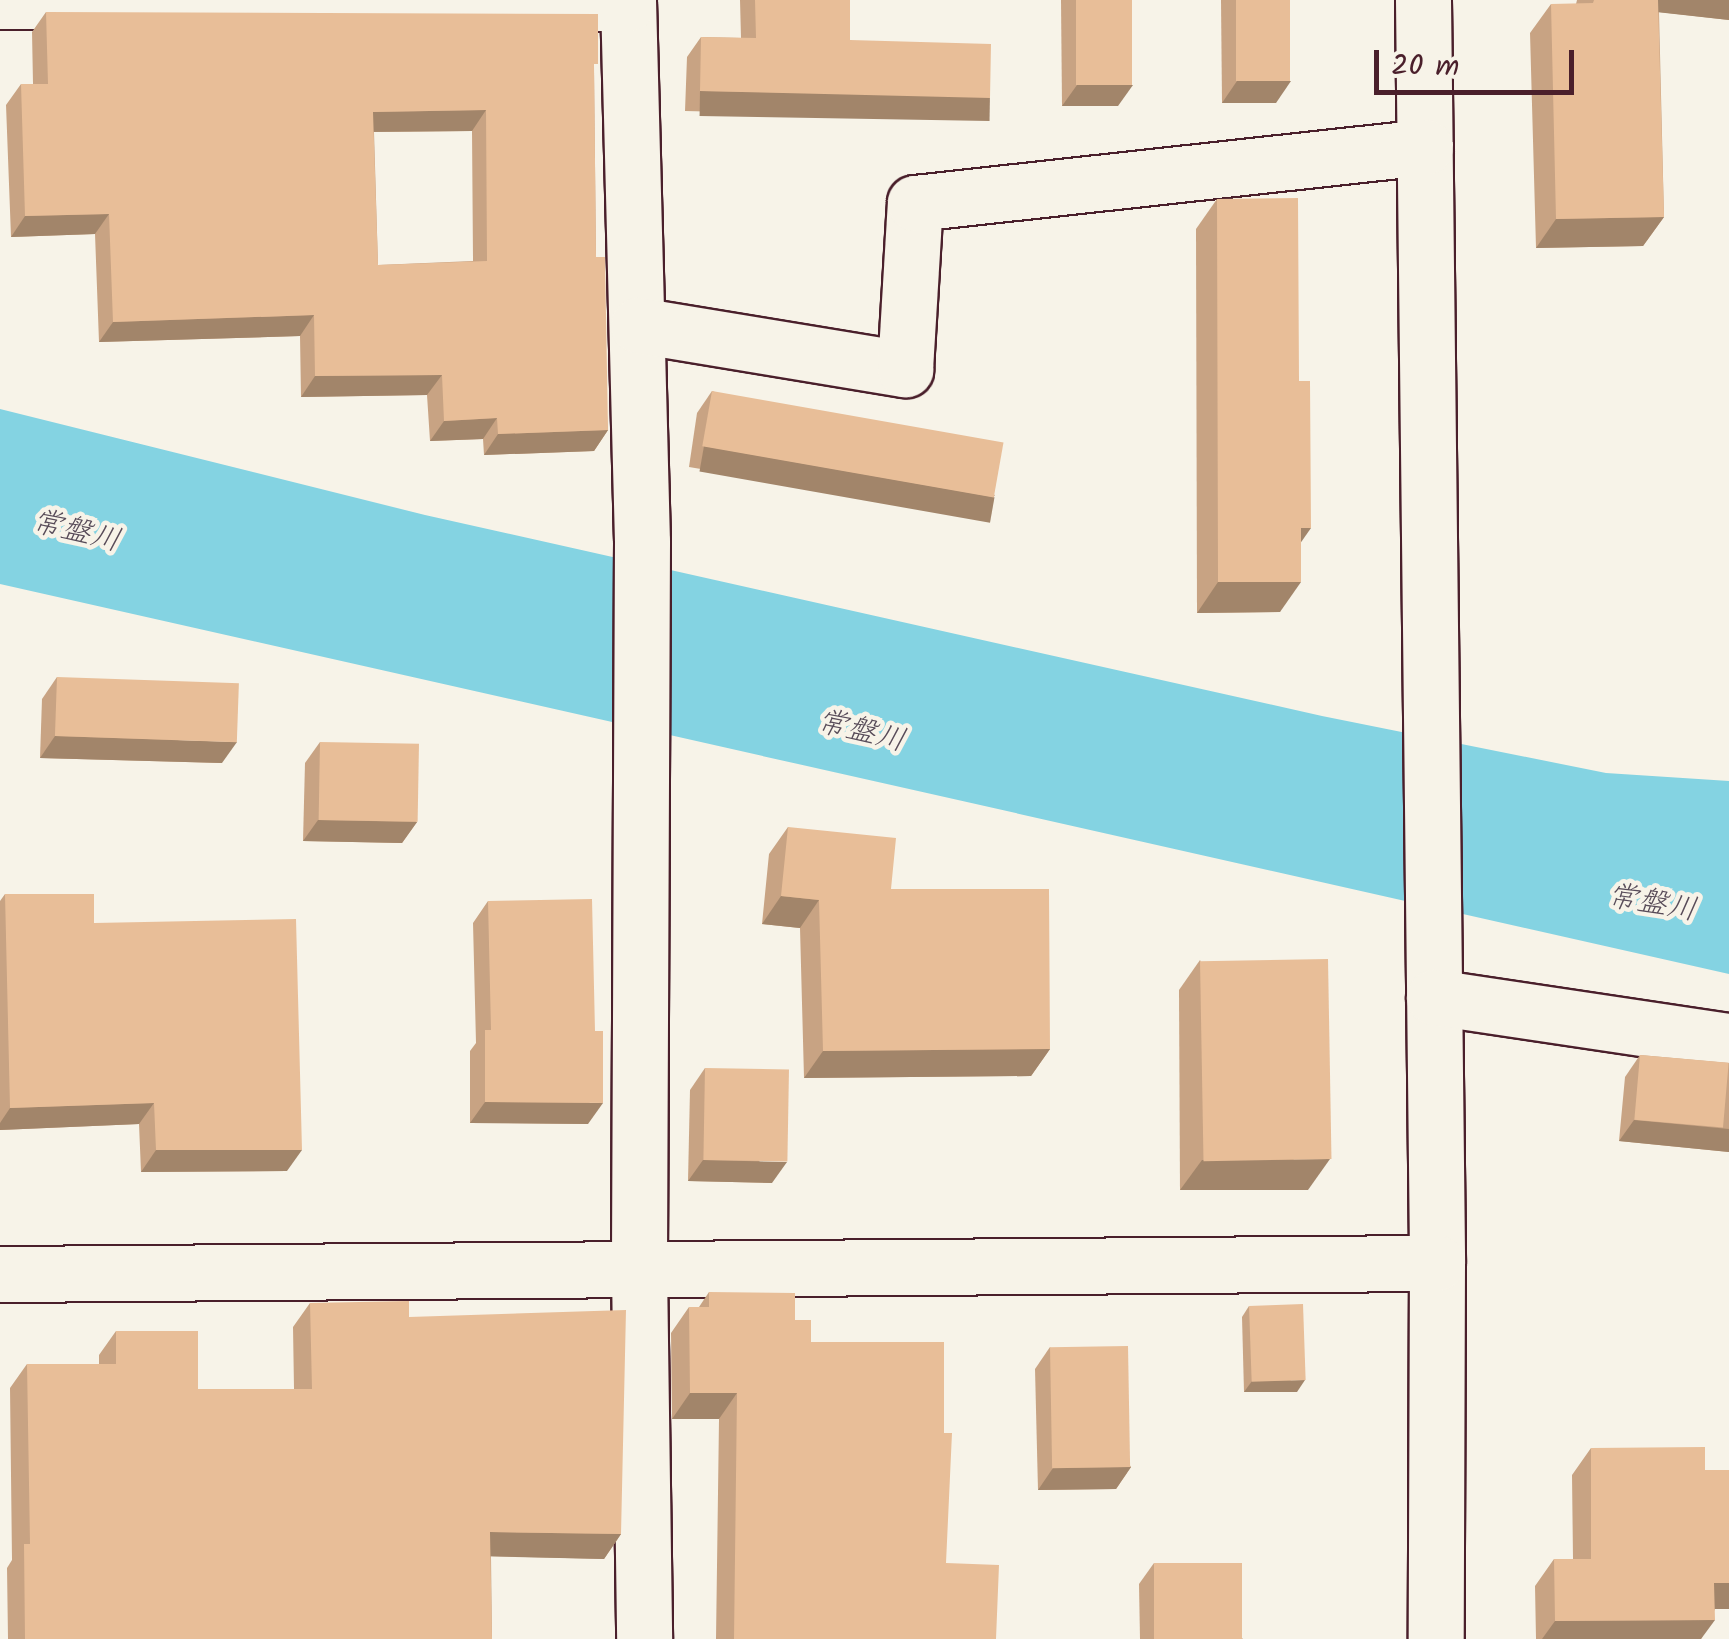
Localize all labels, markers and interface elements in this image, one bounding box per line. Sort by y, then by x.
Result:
scale bar [1379,30,1579,92]
text: 20 m [1391,43,1459,91]
water label: 常盤川 [28,504,124,560]
water label: 常盤川 [813,704,909,760]
water label: 常盤川 [1605,878,1699,930]

